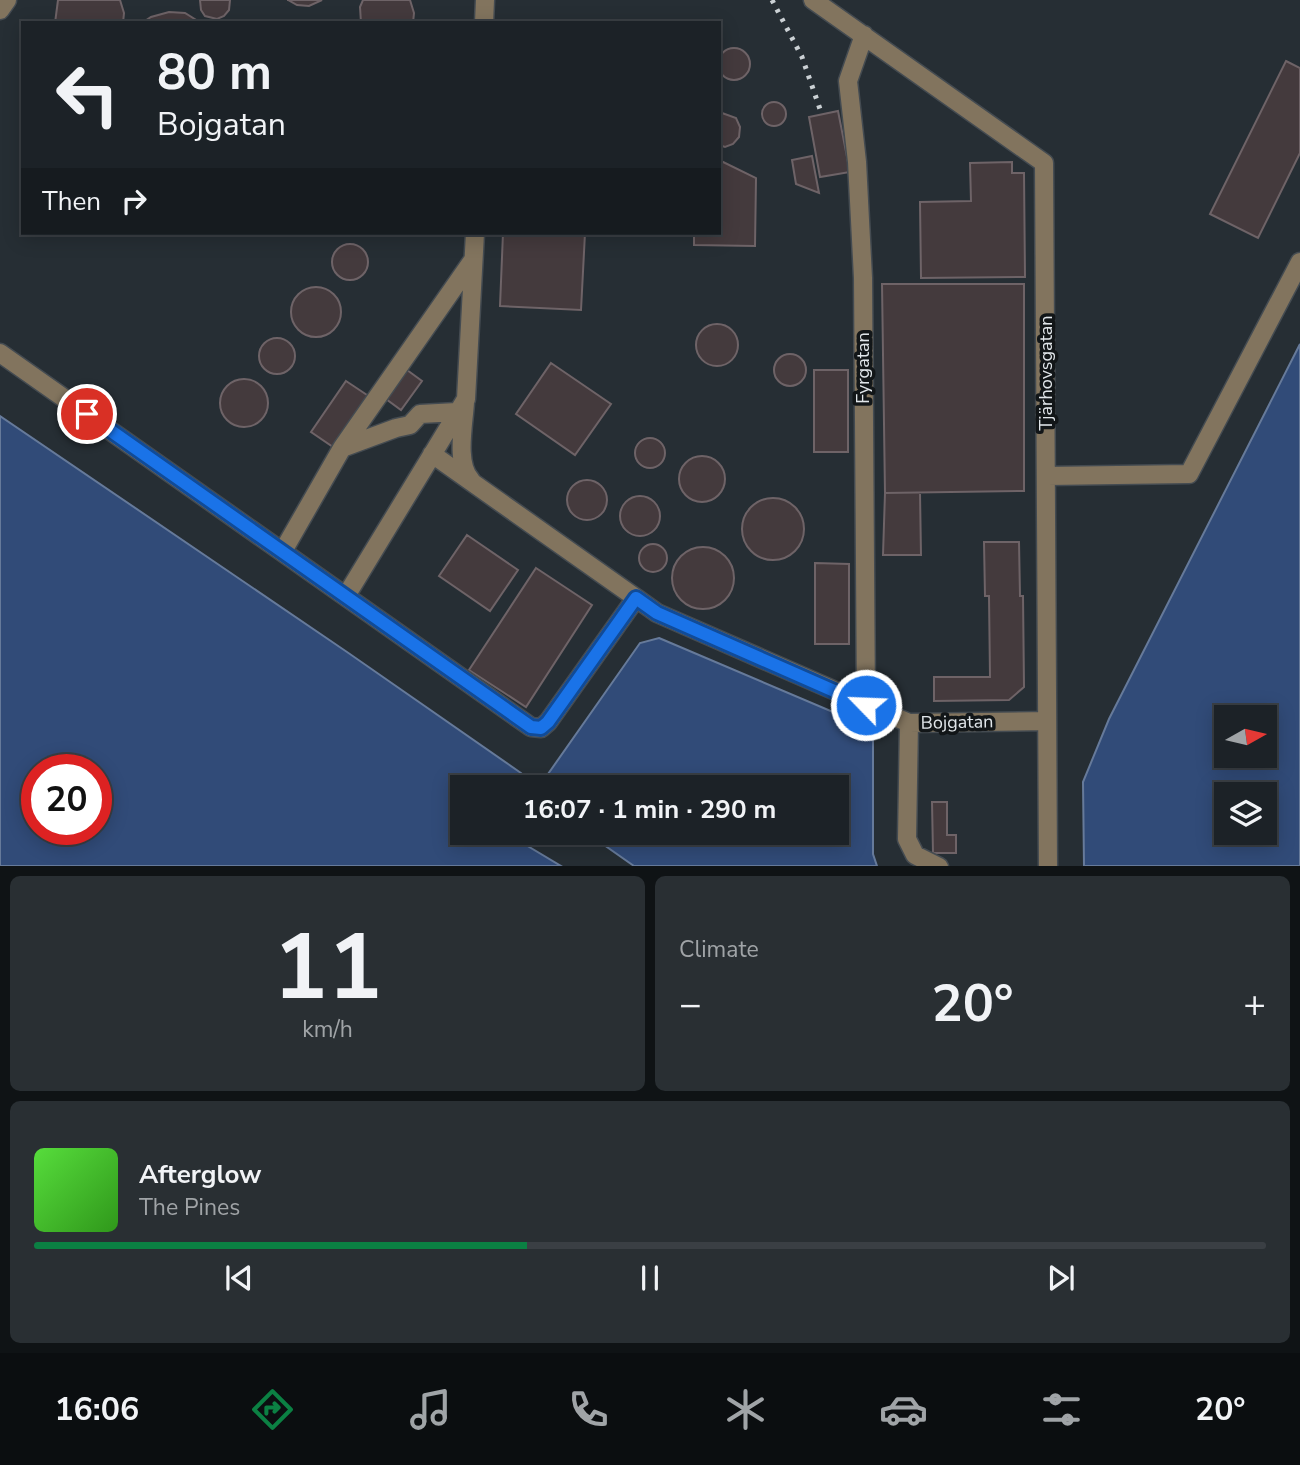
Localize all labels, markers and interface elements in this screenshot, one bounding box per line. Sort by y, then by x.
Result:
text: 80 m [157,39,272,106]
icon: left [42,49,133,140]
text: Bojgatan [157,103,286,146]
icon: right [115,182,153,220]
text: Then [42,184,101,219]
street label: Tjärhovsgatan [1034,315,1058,431]
street label: Fyrgatan [851,332,875,404]
pin [57,384,117,444]
icon: arrive [68,395,106,433]
position arrow [829,668,903,742]
north arrow [1214,705,1278,768]
map controls [1214,705,1277,845]
street label: Bojgatan [921,709,993,735]
speed limit sign: 20 [21,754,112,845]
button: layers [1214,782,1277,845]
text: 16:07 · 1 min · 290 m [523,792,776,827]
text: 11 [273,906,382,1030]
text: Climate [679,934,759,965]
text: 20° [931,968,1014,1039]
text: − [679,979,702,1030]
text: + [1243,979,1266,1030]
text: km/h [302,1014,353,1045]
text: Afterglow [139,1157,262,1192]
text: The Pines [139,1192,240,1223]
icon: previous [220,1259,258,1297]
icon: pause [631,1259,669,1297]
icon: next [1042,1259,1080,1297]
icon: directions [248,1385,297,1434]
icon: music [406,1385,455,1434]
icon: phone [564,1385,613,1434]
icon: climate [721,1385,770,1434]
icon: car [879,1385,928,1434]
icon: filters [1037,1385,1086,1434]
text: 16:06 [54,1388,139,1431]
text: 20° [1195,1388,1245,1431]

